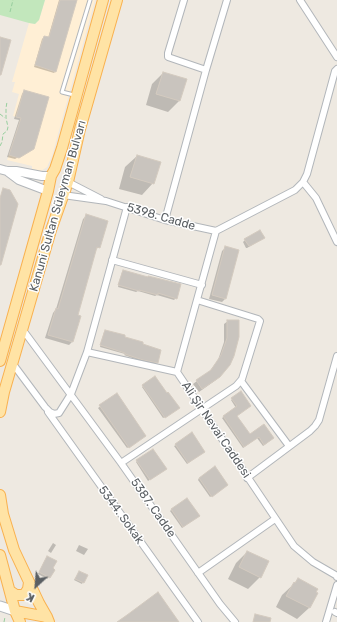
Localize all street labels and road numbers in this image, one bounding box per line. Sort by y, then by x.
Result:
street label: Kanuni Sultan Süleyman Bulvarı [27,119,89,293]
street label: 5398. Cadde [125,200,197,234]
street label: Ali Şir Nevai Caddesi [178,379,254,481]
street label: 5387. Cadde [127,476,179,540]
street label: 5344. Sokak [95,483,147,547]

